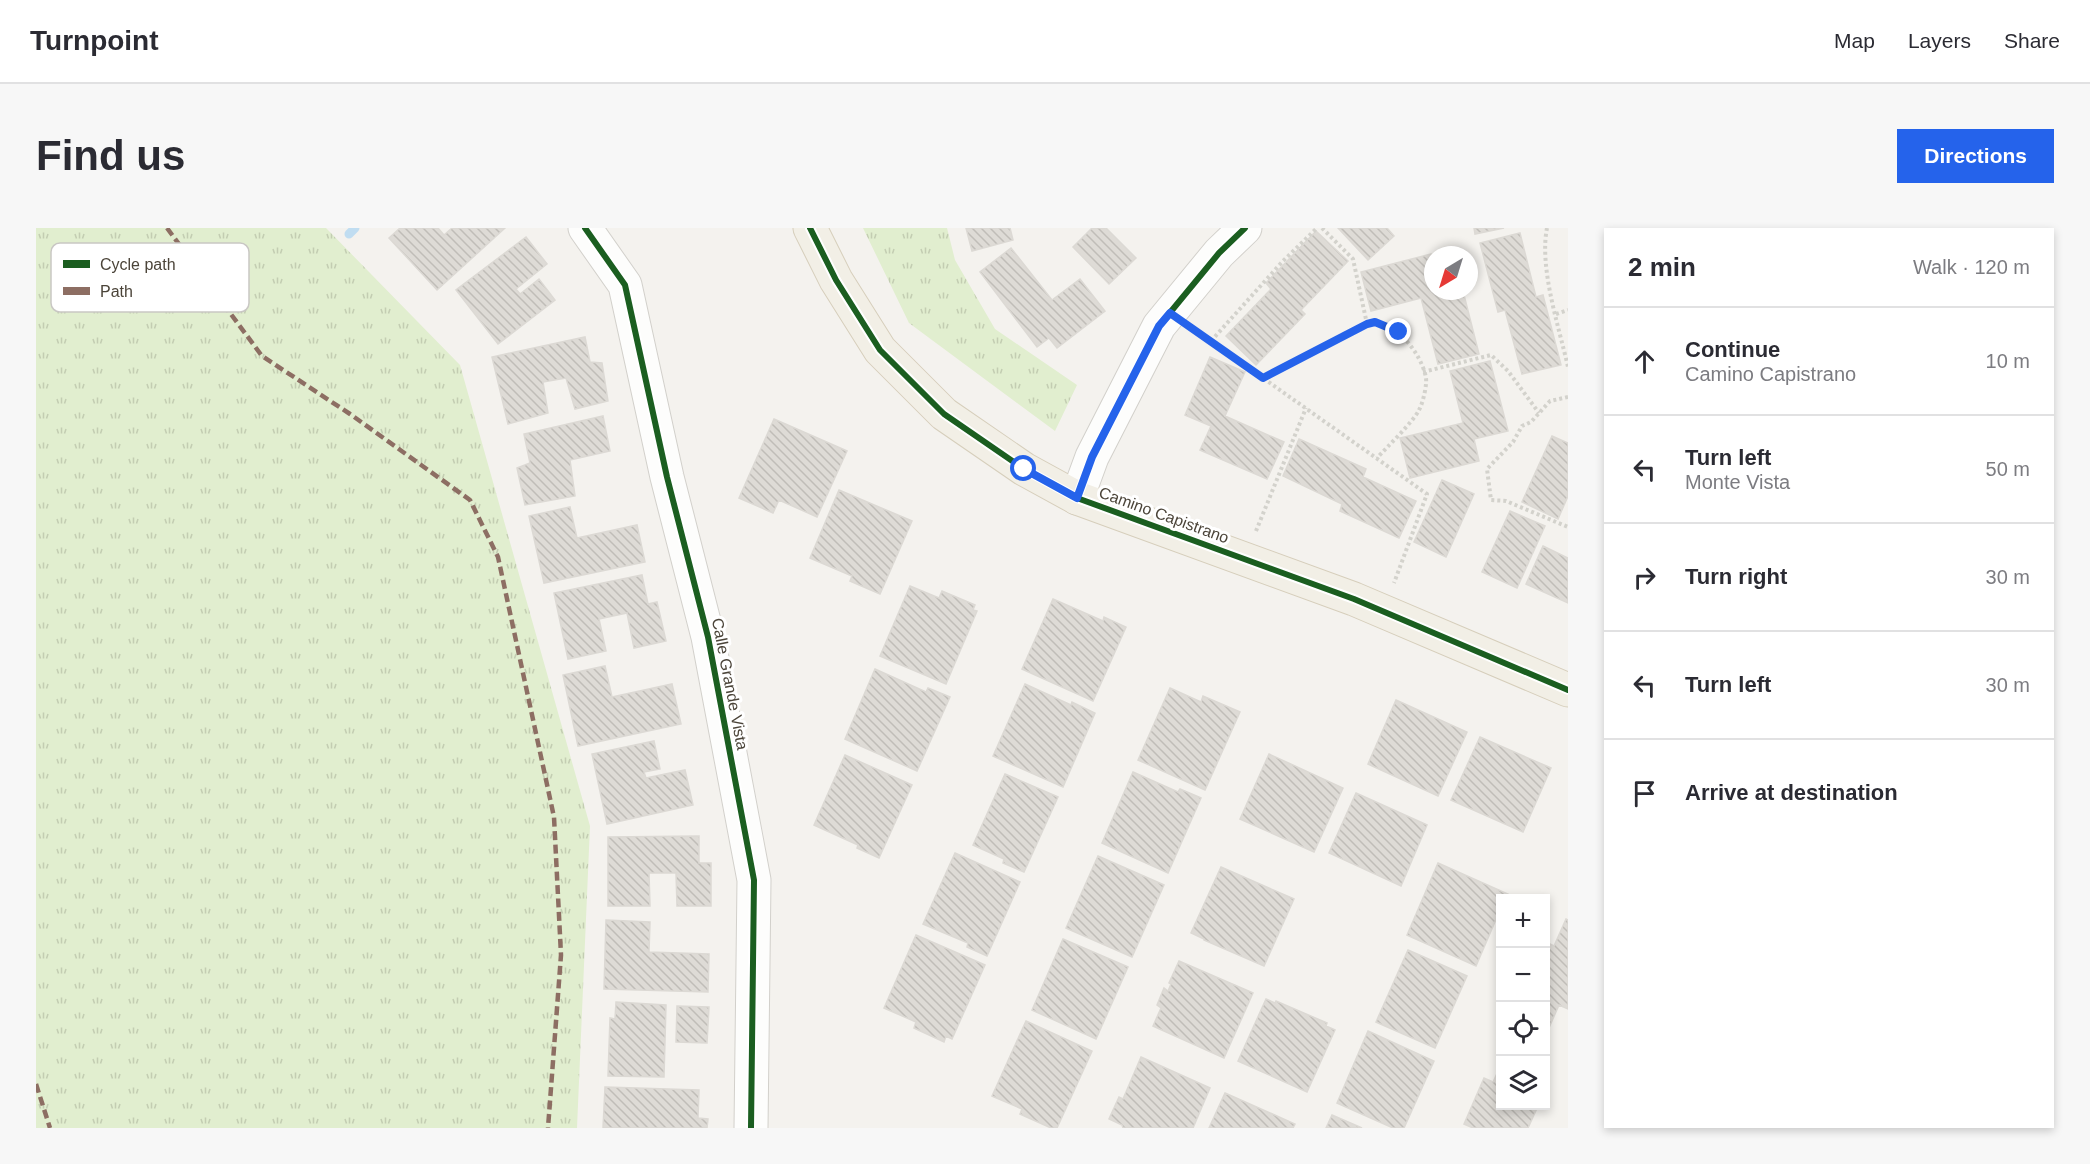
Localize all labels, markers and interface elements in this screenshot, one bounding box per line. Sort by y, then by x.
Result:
text: Turnpoint [30,25,159,56]
text: Map [1834,29,1875,52]
text: Layers [1908,29,1971,52]
text: Share [2004,29,2060,52]
button: Directions [1897,129,2054,183]
text: Find us [36,132,185,179]
legend [51,243,249,312]
north arrow [1424,246,1478,300]
text: 2 min [1628,252,1696,282]
text: Cycle path [100,256,176,273]
text: Walk · 120 m [1913,256,2030,278]
text: Path [100,283,133,300]
route end [1385,318,1411,344]
text: Continue [1685,337,1780,362]
icon: ahead [1628,345,1661,378]
text: 10 m [1986,350,2030,372]
text: Camino Capistrano [1685,363,1856,385]
text: Turn left [1685,445,1771,470]
icon: left [1628,453,1661,486]
route start [1010,455,1036,481]
text: 50 m [1986,458,2030,480]
text: Monte Vista [1685,471,1790,493]
street label: Camino Capistrano [1097,484,1231,546]
icon: right [1628,561,1661,594]
text: Turn right [1685,564,1787,589]
text: 30 m [1986,566,2030,588]
street label: Calle Grande Vista [709,617,751,751]
icon: left [1628,669,1661,702]
text: Turn left [1685,672,1771,697]
text: 30 m [1986,674,2030,696]
icon: arrive [1628,777,1661,810]
text: Arrive at destination [1685,780,1898,805]
map controls [1496,894,1550,1110]
button: + [1496,894,1550,948]
button: − [1496,948,1550,1002]
button: locate [1496,1002,1550,1056]
button: layers [1496,1056,1550,1110]

